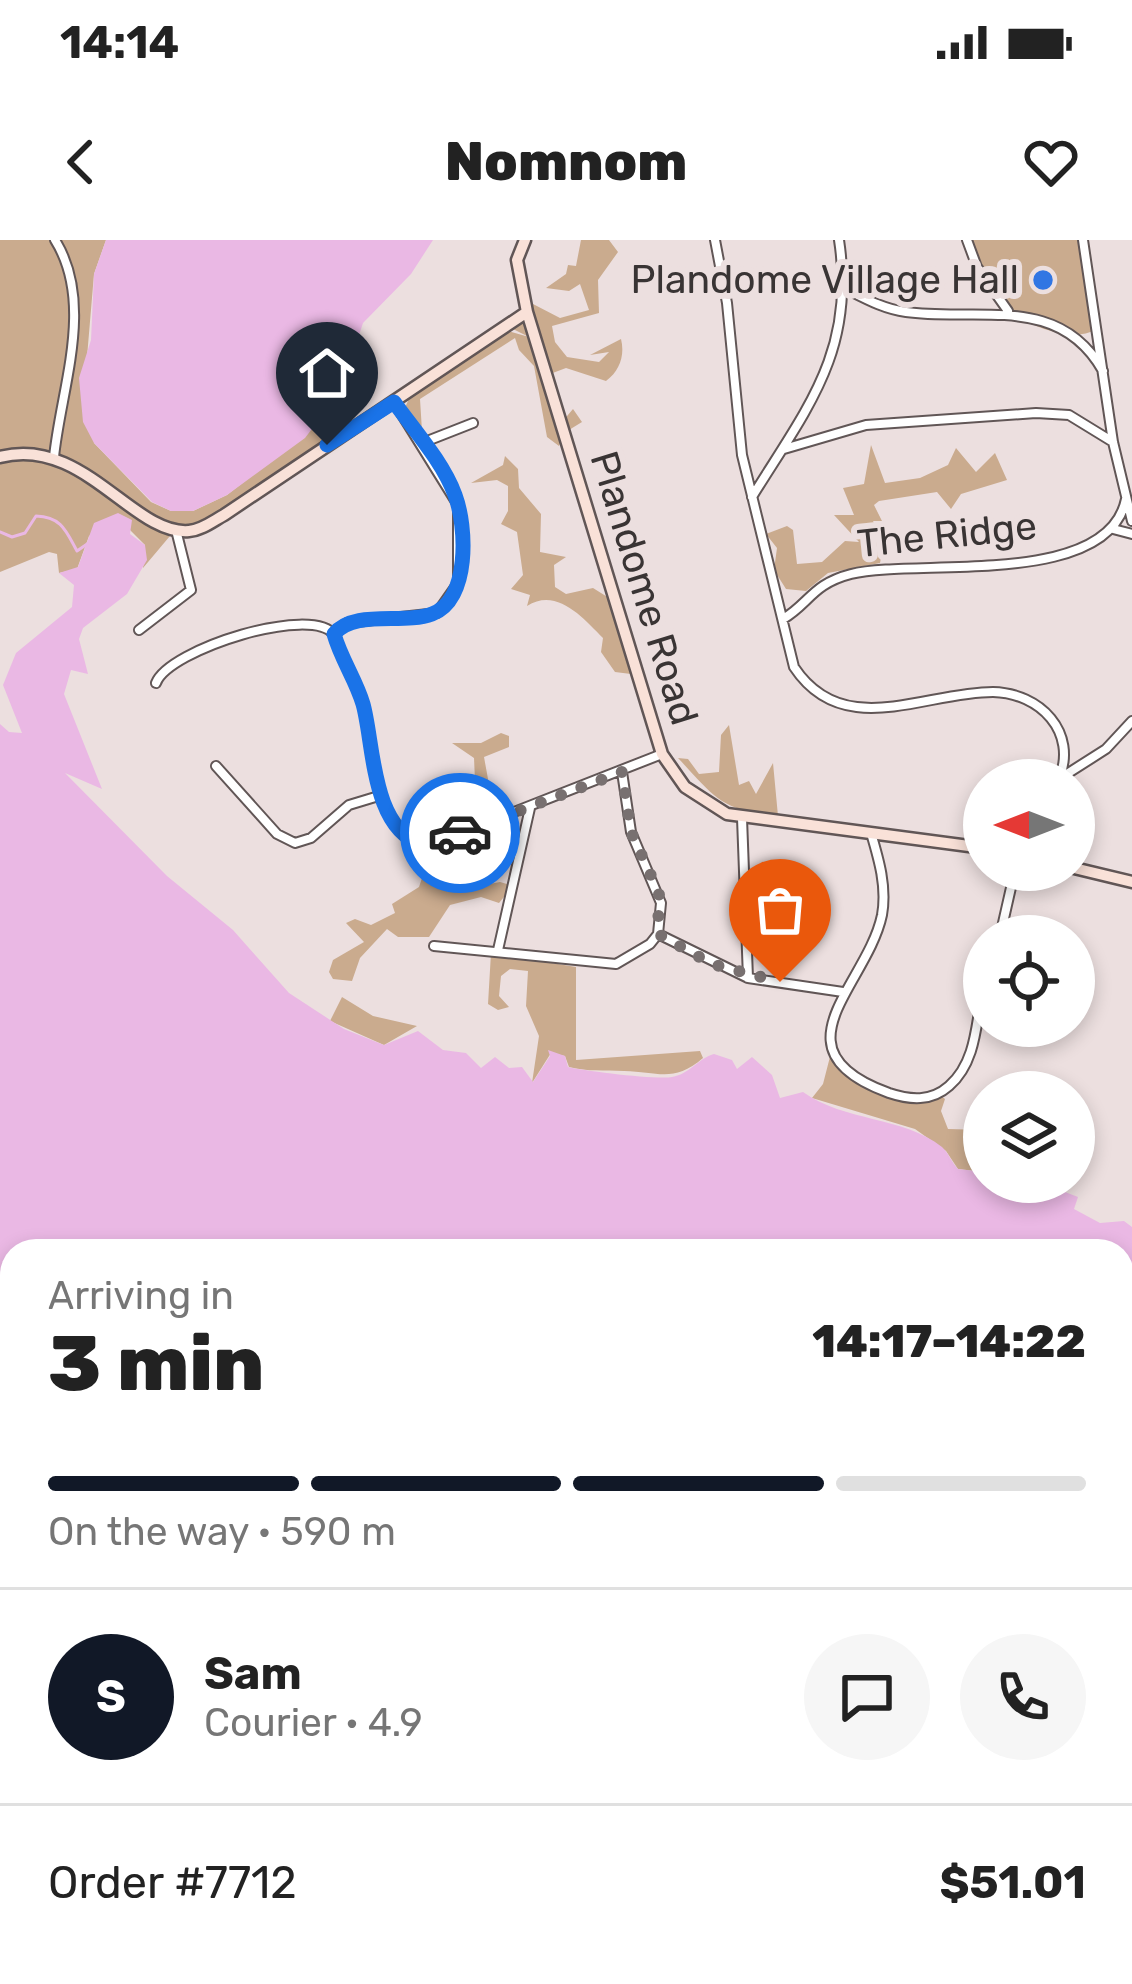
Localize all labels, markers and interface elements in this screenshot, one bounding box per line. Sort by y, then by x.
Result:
text: 14:14 [60,16,179,69]
icon: back [48,129,114,195]
icon: heart [1018,129,1084,195]
text: Nomnom [445,130,687,194]
place label: Plandome Village Hall [630,257,1019,303]
marker: Plandome Village Hall [1030,267,1056,293]
pin [276,322,378,445]
icon: home [294,340,360,406]
street label: Plandome Road [581,446,707,730]
street label: The Ridge [855,503,1039,567]
north arrow [963,759,1095,891]
map controls [963,759,1095,1203]
courier [400,773,520,893]
icon: car [427,800,493,866]
pin [729,859,831,982]
icon: bag [747,877,813,943]
button: locate [963,915,1095,1047]
button: layers [963,1071,1095,1203]
text: Arriving in [48,1273,234,1319]
text: 14:17–14:22 [812,1315,1086,1368]
text: 3 min [48,1317,264,1410]
text: On the way · 590 m [48,1509,396,1555]
button: chat [804,1634,930,1760]
button: phone [960,1634,1086,1760]
text: Sam [204,1647,302,1700]
text: S [96,1670,126,1723]
text: Courier · 4.9 [204,1700,423,1746]
text: Order #7712 [48,1856,297,1909]
text: $51.01 [939,1856,1086,1909]

